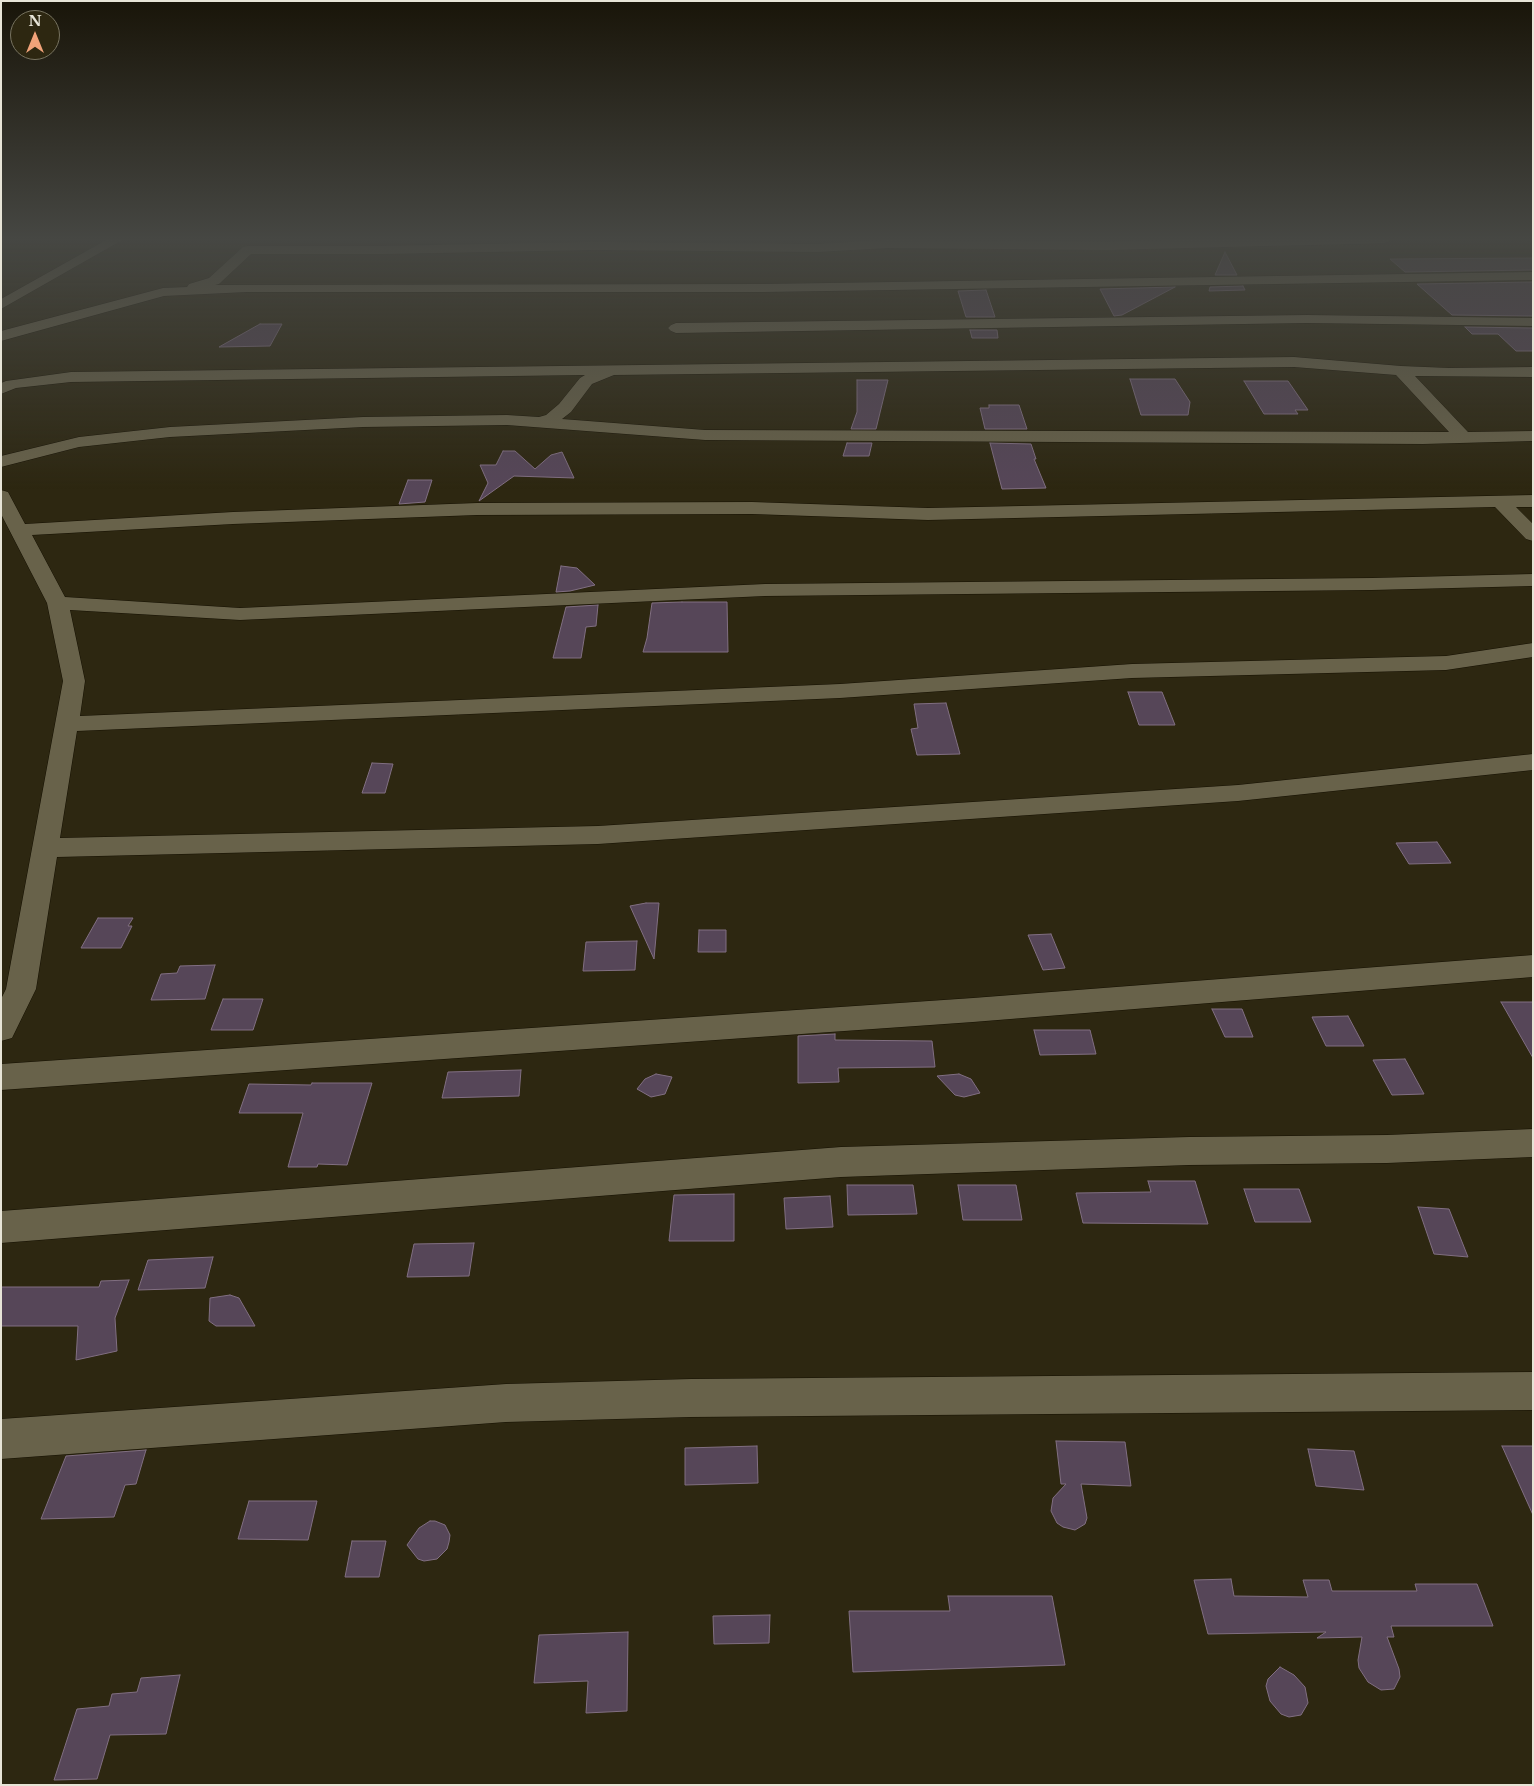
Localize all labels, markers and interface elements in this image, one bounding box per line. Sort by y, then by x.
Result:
north arrow [10,10,60,60]
text: N [28,12,42,30]

